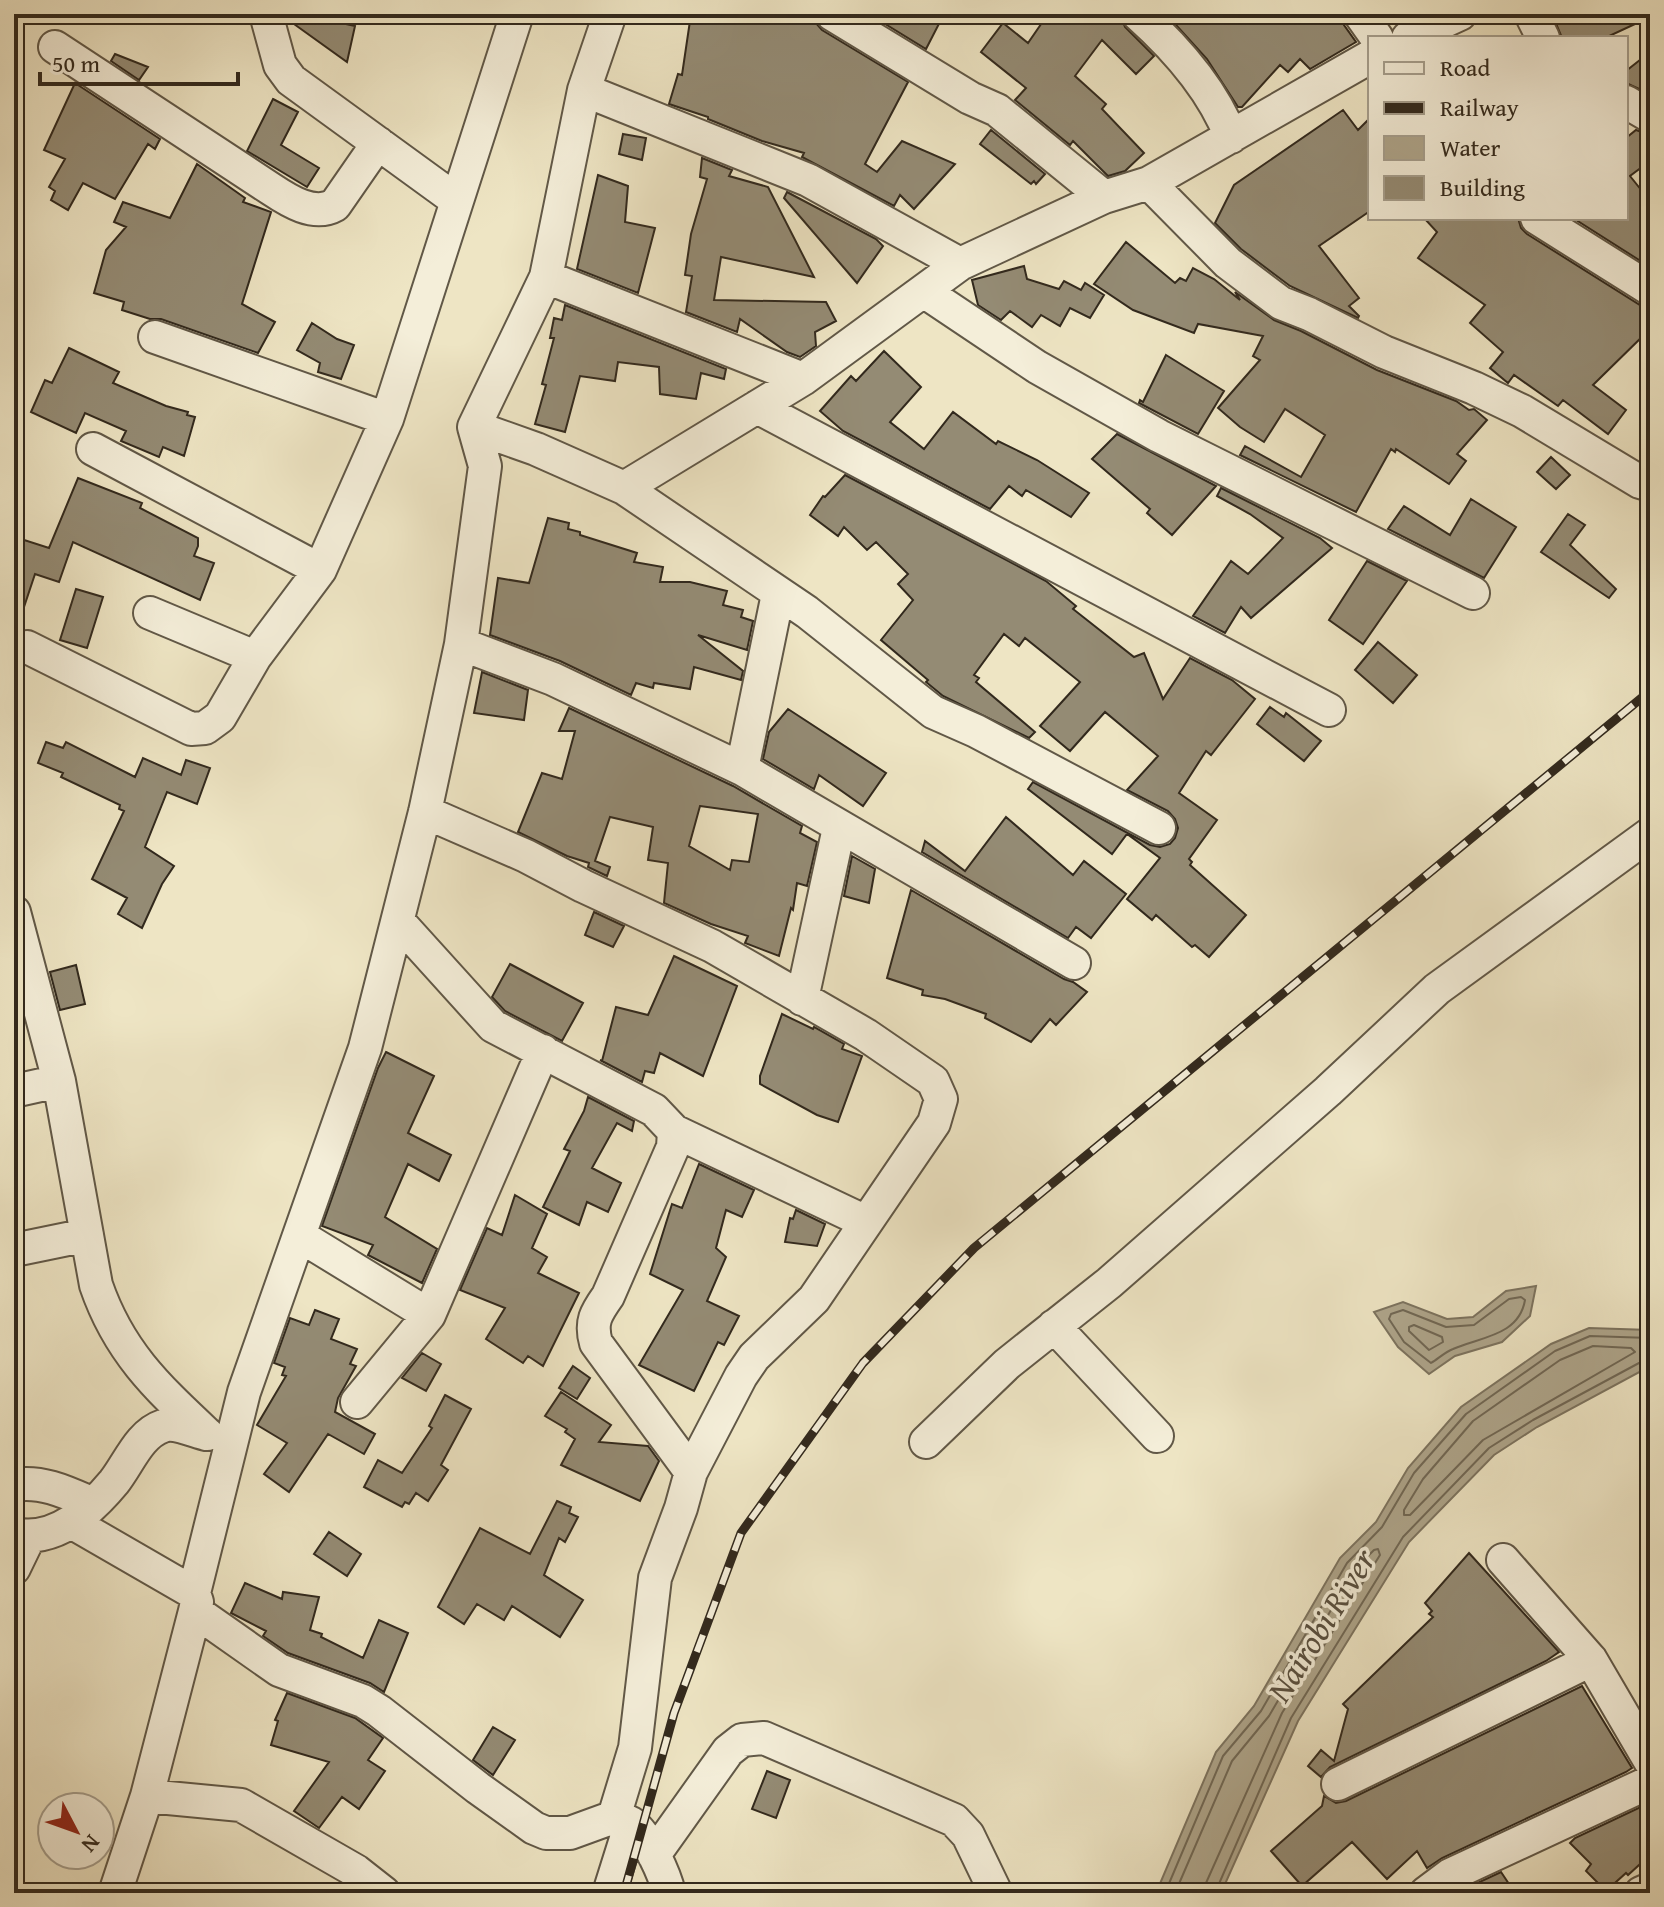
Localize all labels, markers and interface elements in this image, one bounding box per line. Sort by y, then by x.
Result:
scale bar [40,36,238,86]
legend [1368,36,1628,220]
text: 50 m [52,46,100,81]
text: Road [1440,50,1490,85]
text: Railway [1440,90,1519,125]
text: Water [1440,130,1501,165]
text: Building [1440,170,1525,205]
water label: Nairobi River [1254,1538,1388,1712]
north arrow [36,1791,116,1871]
text: N [74,1828,108,1860]

